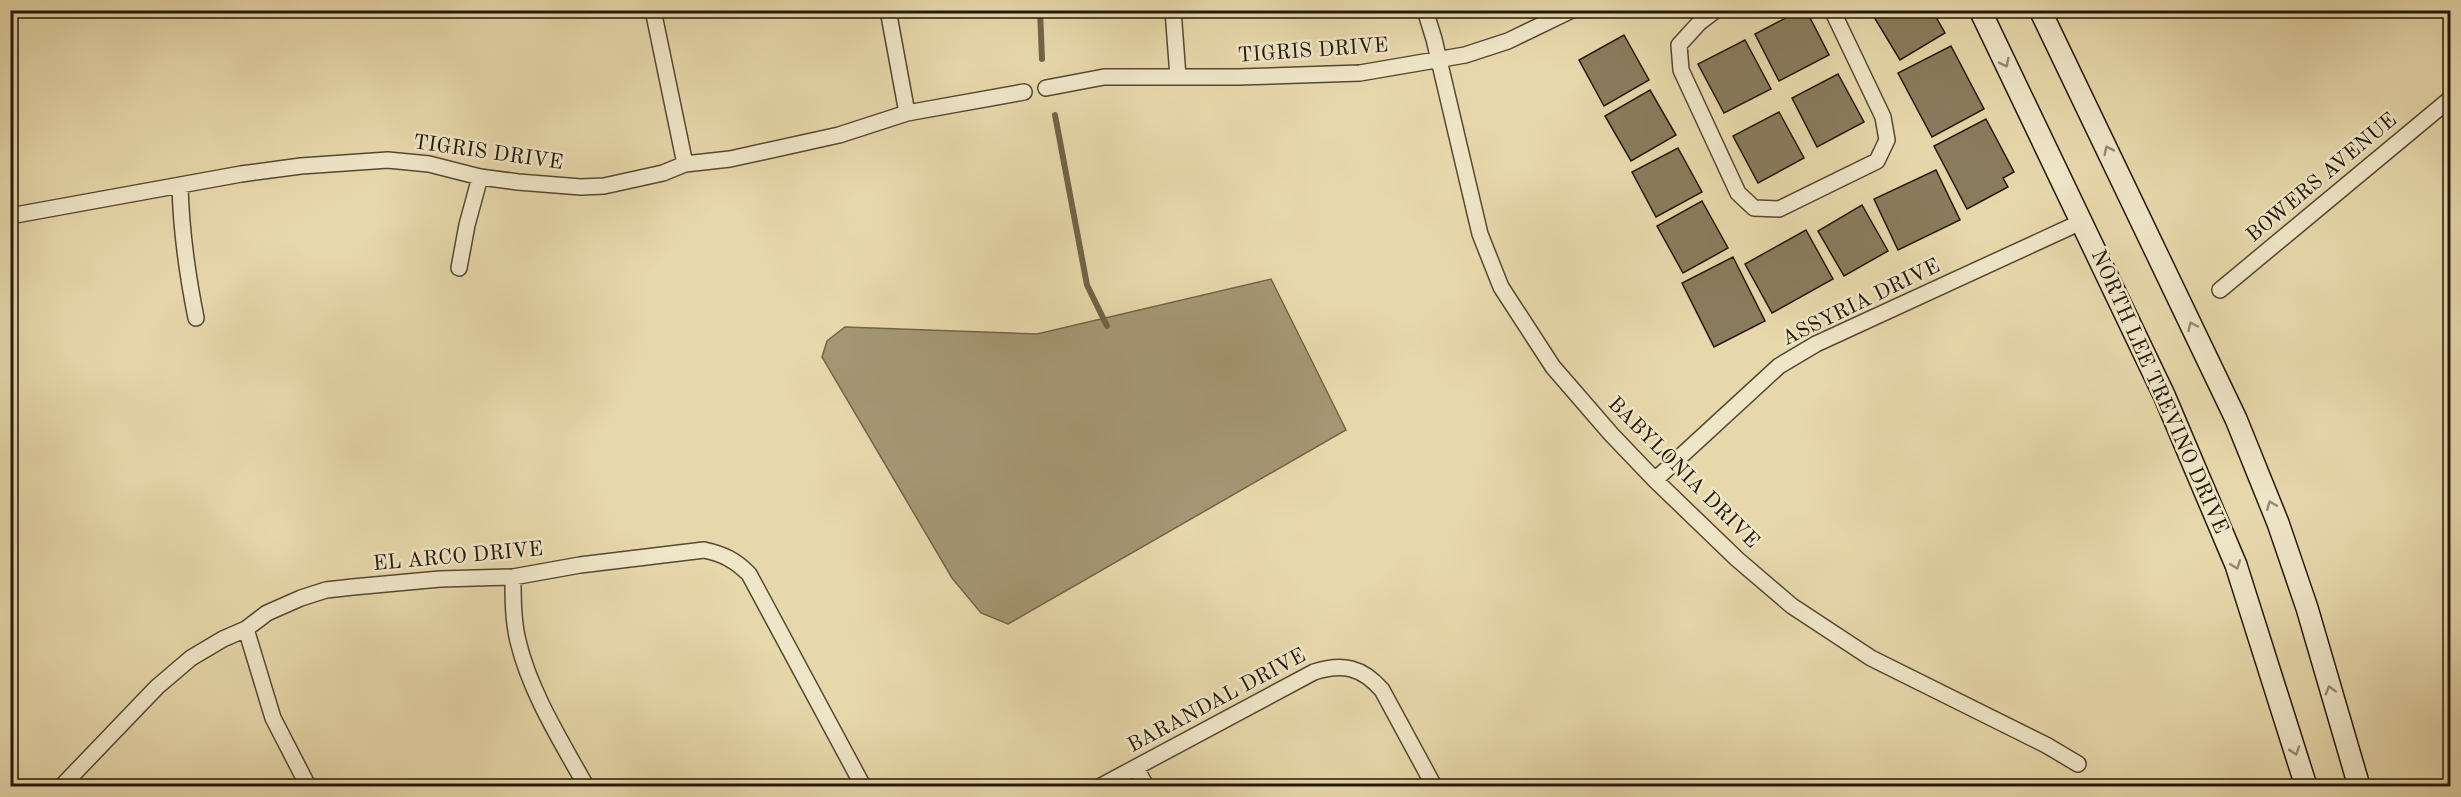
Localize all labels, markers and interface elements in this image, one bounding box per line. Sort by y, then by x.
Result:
street label: TIGRIS DRIVE [1237,35,1389,67]
one-way arrow [1998,57,2010,68]
street label: BOWERS AVENUE [2243,109,2401,247]
street label: TIGRIS DRIVE [412,132,564,174]
one-way arrow [2104,146,2116,157]
street label: NORTH LEE TREVINO DRIVE [2087,247,2231,537]
street label: ASSYRIA DRIVE [1779,256,1943,350]
one-way arrow [2188,322,2200,333]
street label: BABYLONIA DRIVE [1603,393,1763,553]
one-way arrow [2266,500,2278,511]
street label: EL ARCO DRIVE [372,539,544,575]
one-way arrow [2228,559,2241,570]
street label: BARANDAL DRIVE [1124,645,1310,757]
one-way arrow [2325,686,2337,696]
one-way arrow [2288,745,2300,755]

